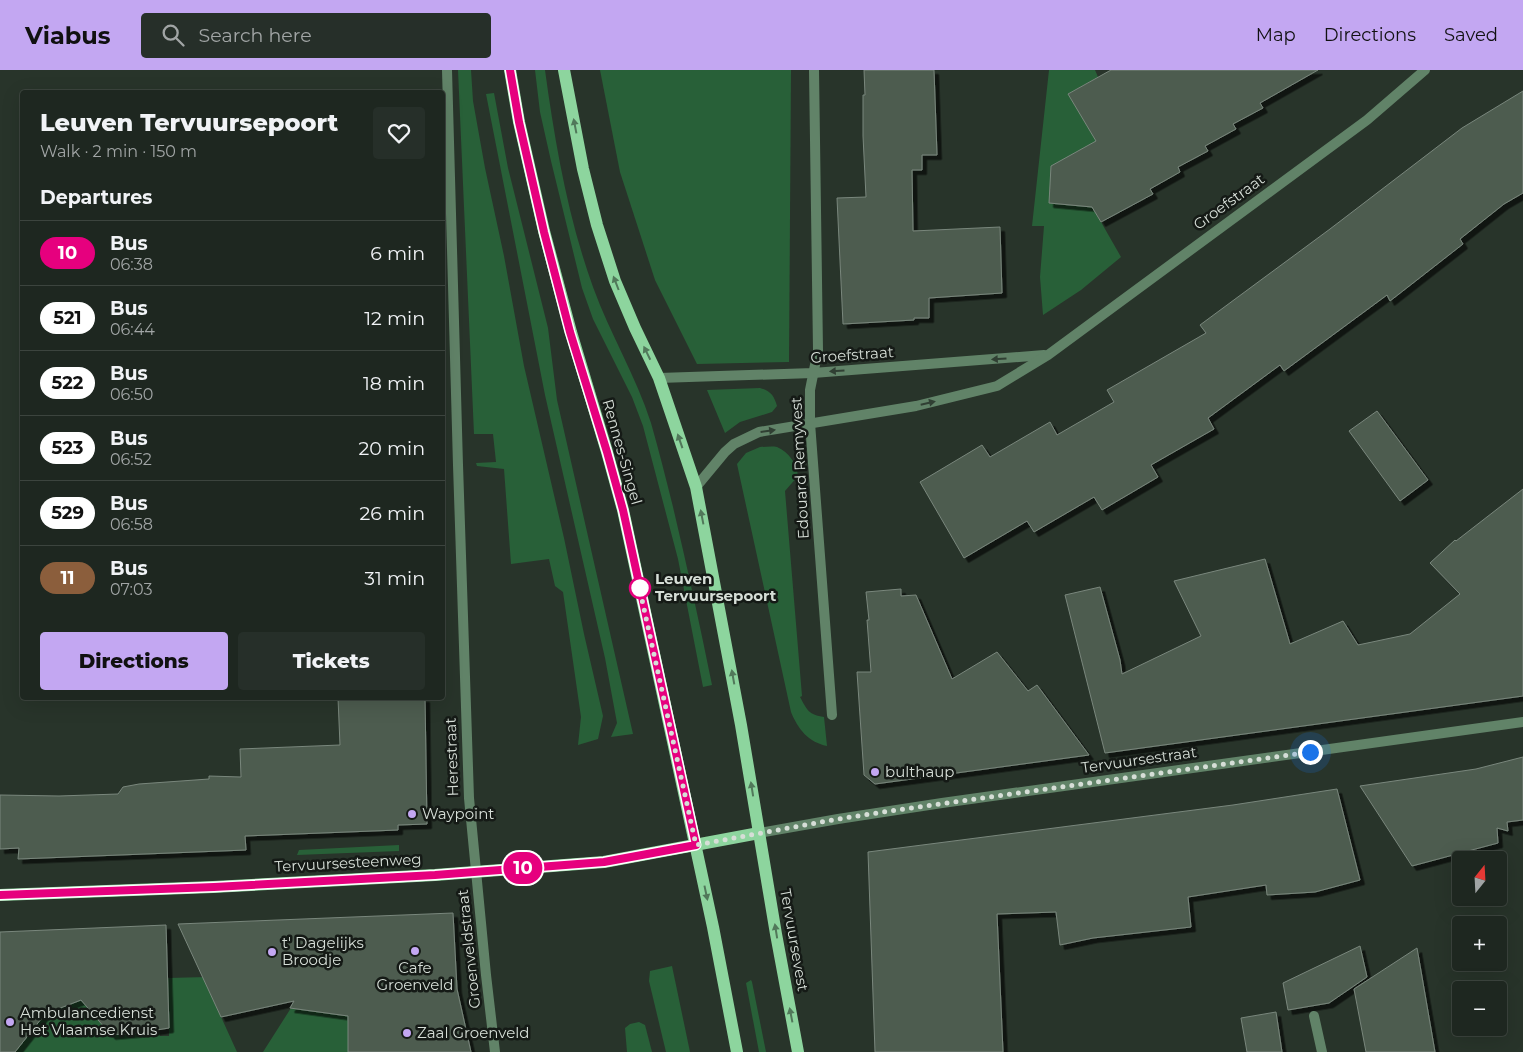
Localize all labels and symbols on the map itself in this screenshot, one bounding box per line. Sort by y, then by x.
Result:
one-way arrow [570,118,578,134]
street label: Groefstraat [1189,169,1268,234]
one-way arrow [612,276,620,290]
street label: Groefstraat [810,342,894,367]
one-way arrow [643,346,651,360]
one-way arrow [991,355,1007,363]
one-way arrow [829,367,845,375]
street label: Edouard Remyvest [786,396,813,540]
street label: Rennes-Singel [598,397,647,507]
one-way arrow [920,399,935,407]
one-way arrow [760,427,776,435]
one-way arrow [676,433,683,448]
one-way arrow [698,510,706,525]
place label: Leuven Tervuursepoort [655,569,777,605]
marker: Leuven Tervuursepoort [629,577,651,599]
one-way arrow [728,669,736,685]
street label: Herestraat [441,717,462,797]
your location [1298,740,1323,765]
street label: Tervuursestraat [1080,742,1198,777]
place label: bulthaup [885,762,955,781]
marker: bulthaup [869,766,881,778]
one-way arrow [748,780,756,796]
place label: Waypoint [422,804,494,823]
marker: Waypoint [406,808,418,820]
street label: Tervuursesteenweg [274,849,422,876]
north arrow [1452,851,1508,906]
line badge: 10 [500,852,546,884]
one-way arrow [702,886,710,901]
street label: Tervuursevest [776,887,813,993]
street label: Groenveldstraat [453,889,484,1010]
one-way arrow [771,922,779,938]
place label: t' Dagelijks Broodje [282,933,364,969]
marker: Cafe Groenveld [409,945,421,957]
marker: t' Dagelijks Broodje [266,946,278,958]
place label: Cafe Groenveld [376,958,454,994]
place label: Ambulancedienst Het Vlaamse Kruis [20,1003,157,1039]
one-way arrow [787,1007,795,1023]
marker: Ambulancedienst Het Vlaamse Kruis [4,1016,16,1028]
place label: Zaal Groenveld [417,1023,529,1042]
marker: Zaal Groenveld [401,1027,413,1039]

